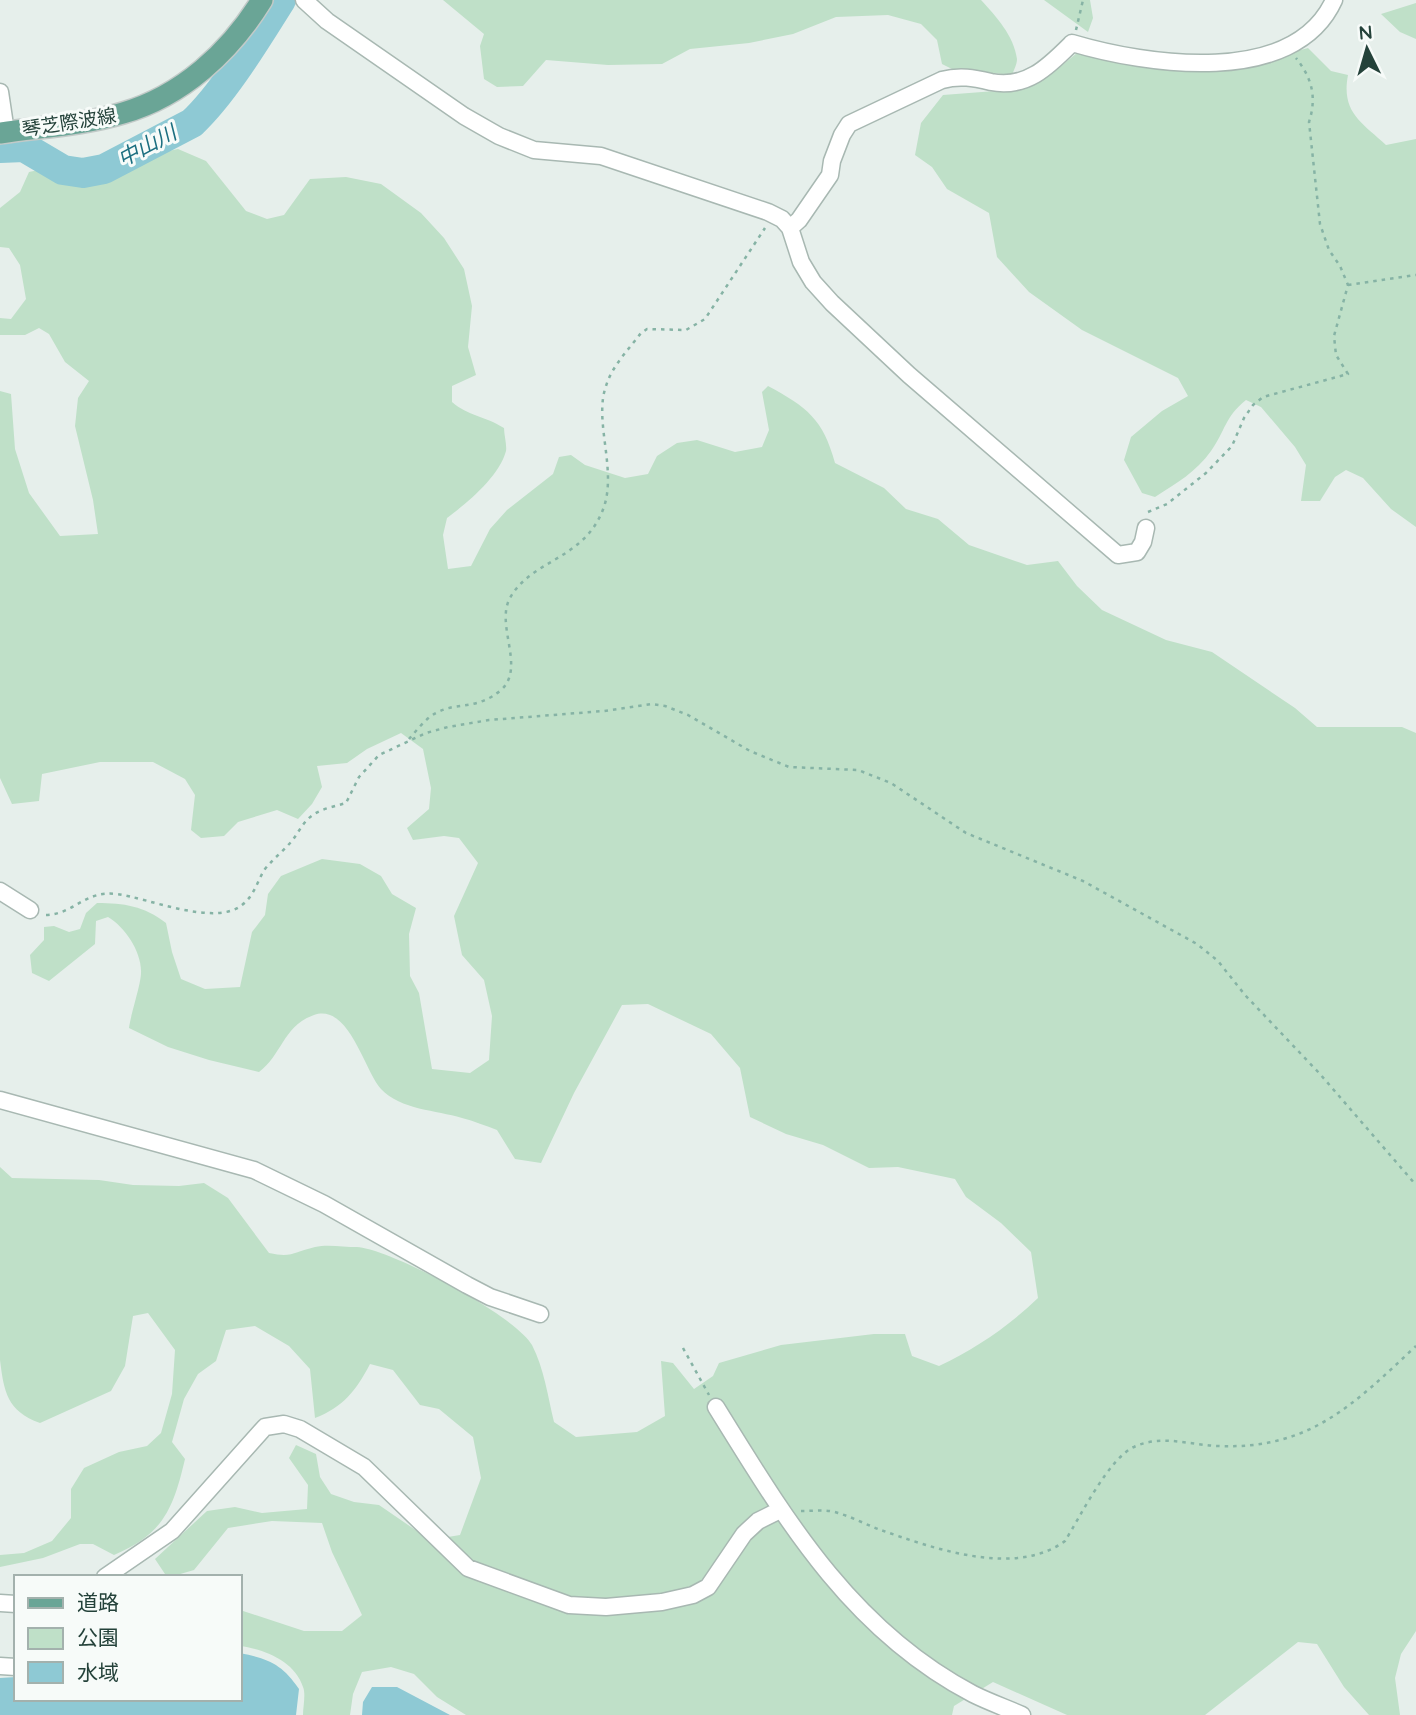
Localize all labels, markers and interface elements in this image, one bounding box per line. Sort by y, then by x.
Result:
north arrow [1332,14,1402,84]
text: N [1358,20,1374,45]
street label: 琴芝際波線 [20,103,118,141]
water label: 中山川 [113,118,182,171]
legend [14,1575,242,1701]
text: 道路 [77,1589,119,1615]
text: 公園 [77,1624,119,1650]
text: 水域 [77,1659,119,1685]

